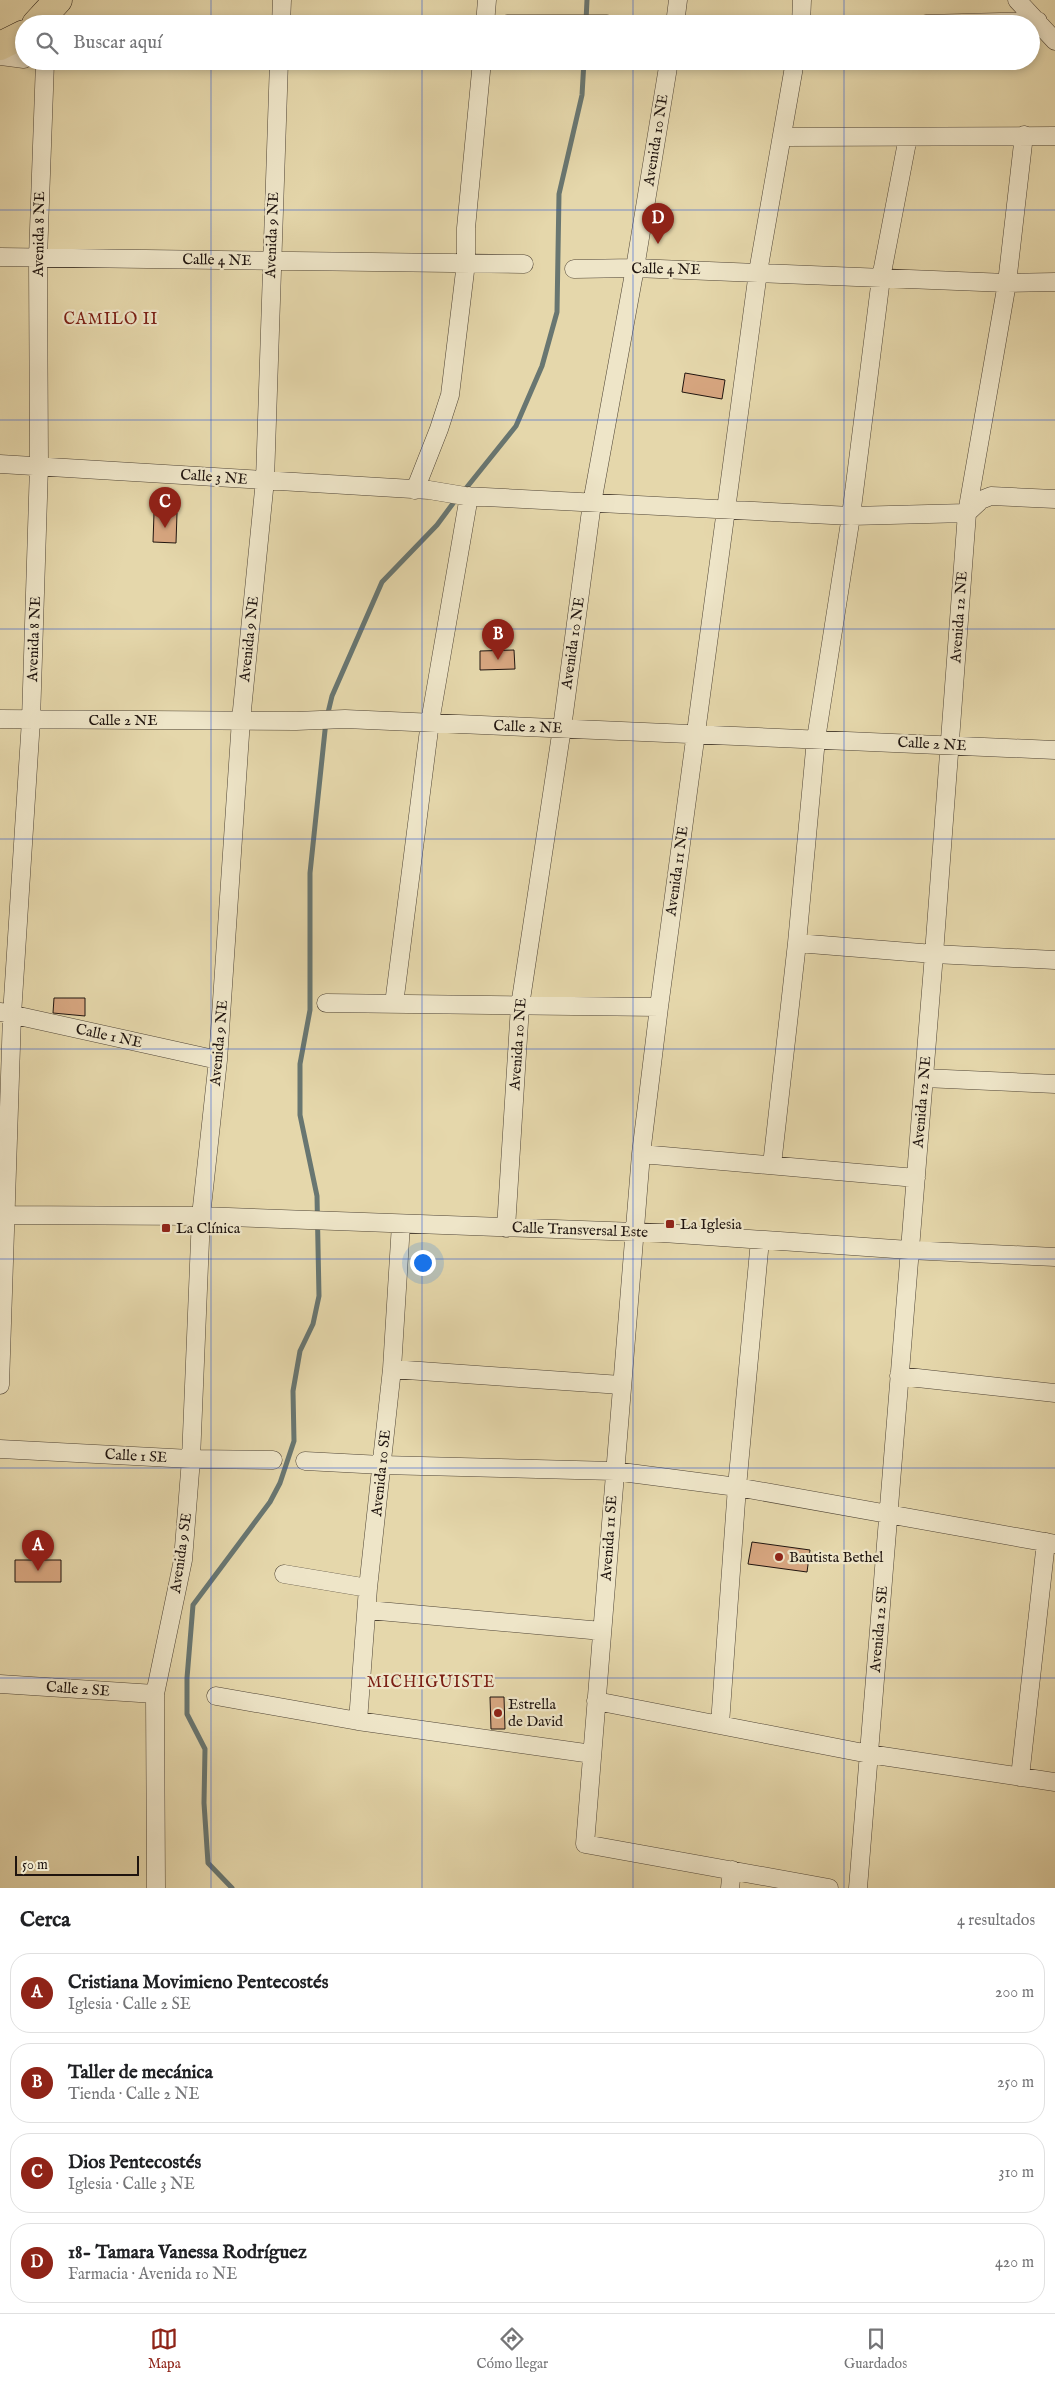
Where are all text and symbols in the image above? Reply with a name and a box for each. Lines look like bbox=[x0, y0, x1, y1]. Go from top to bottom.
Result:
search box bbox=[15, 15, 1040, 70]
icon: search bbox=[33, 29, 61, 57]
text: Buscar aquí bbox=[73, 31, 162, 55]
street label: Avenida 10 NE bbox=[639, 93, 673, 188]
street label: Avenida 8 NE bbox=[29, 191, 49, 278]
street label: Avenida 9 NE bbox=[261, 192, 283, 279]
pin: D bbox=[642, 203, 674, 244]
street label: Calle 4 NE bbox=[182, 250, 252, 270]
street label: Calle 4 NE bbox=[631, 259, 701, 279]
district label: CAMILO II bbox=[64, 310, 159, 330]
street label: Calle 3 NE bbox=[180, 465, 248, 489]
pin: C bbox=[149, 487, 181, 528]
street label: Avenida 12 NE bbox=[946, 570, 972, 665]
street label: Avenida 9 NE bbox=[235, 595, 263, 684]
street label: Avenida 8 NE bbox=[23, 596, 45, 683]
street label: Avenida 10 NE bbox=[557, 596, 589, 691]
pin: B bbox=[482, 619, 514, 660]
street label: Calle 2 NE bbox=[88, 711, 158, 730]
street label: Calle 2 NE bbox=[493, 716, 563, 738]
street label: Calle 2 NE bbox=[897, 733, 967, 755]
street label: Avenida 11 NE bbox=[661, 825, 693, 918]
street label: Avenida 10 NE bbox=[505, 997, 531, 1092]
street label: Avenida 9 NE bbox=[206, 999, 232, 1088]
street label: Calle 1 NE bbox=[74, 1020, 144, 1052]
street label: Avenida 12 NE bbox=[908, 1055, 935, 1150]
place label: La Iglesia bbox=[680, 1215, 742, 1234]
street label: Calle Transversal Este bbox=[512, 1218, 649, 1242]
marker: La Iglesia bbox=[664, 1218, 676, 1230]
place label: La Clínica bbox=[176, 1219, 241, 1238]
marker: La Clínica bbox=[160, 1222, 172, 1234]
your location bbox=[410, 1250, 436, 1276]
street label: Avenida 10 SE bbox=[367, 1429, 395, 1518]
street label: Calle 1 SE bbox=[104, 1445, 168, 1467]
street label: Avenida 11 SE bbox=[596, 1495, 621, 1582]
street label: Avenida 9 SE bbox=[166, 1512, 196, 1595]
pin: A bbox=[22, 1530, 54, 1571]
place label: Bautista Bethel bbox=[789, 1548, 884, 1567]
marker: Bautista Bethel bbox=[773, 1551, 785, 1563]
street label: Avenida 12 SE bbox=[866, 1585, 892, 1674]
district label: MICHIGUISTE bbox=[367, 1673, 495, 1693]
street label: Calle 2 SE bbox=[45, 1677, 111, 1701]
place label: Estrella de David bbox=[508, 1695, 564, 1731]
marker: Estrella de David bbox=[492, 1707, 504, 1719]
scale bar bbox=[15, 1853, 139, 1876]
text: 50 m bbox=[22, 1856, 48, 1874]
text: Cerca bbox=[20, 1907, 70, 1934]
text: 4 resultados bbox=[957, 1911, 1035, 1931]
text: Cristiana Movimieno Pentecostés bbox=[68, 1971, 328, 1995]
text: A bbox=[32, 1983, 42, 2003]
text: 200 m bbox=[995, 1983, 1034, 2003]
text: Iglesia · Calle 2 SE bbox=[68, 1995, 191, 2015]
text: Taller de mecánica bbox=[68, 2061, 213, 2085]
text: B bbox=[32, 2073, 42, 2093]
text: 250 m bbox=[997, 2073, 1034, 2093]
text: Tienda · Calle 2 NE bbox=[68, 2085, 200, 2105]
text: Dios Pentecostés bbox=[68, 2151, 201, 2175]
text: C bbox=[31, 2163, 43, 2183]
text: 310 m bbox=[998, 2163, 1034, 2183]
text: Iglesia · Calle 3 NE bbox=[68, 2175, 195, 2195]
text: 18- Tamara Vanessa Rodríguez bbox=[68, 2241, 307, 2265]
text: D bbox=[31, 2253, 43, 2273]
text: 420 m bbox=[995, 2253, 1034, 2273]
text: Farmacia · Avenida 10 NE bbox=[68, 2265, 237, 2285]
tab: Mapa bbox=[148, 2325, 181, 2373]
tab: Cómo llegar bbox=[477, 2325, 548, 2373]
tab: Guardados bbox=[844, 2325, 907, 2373]

